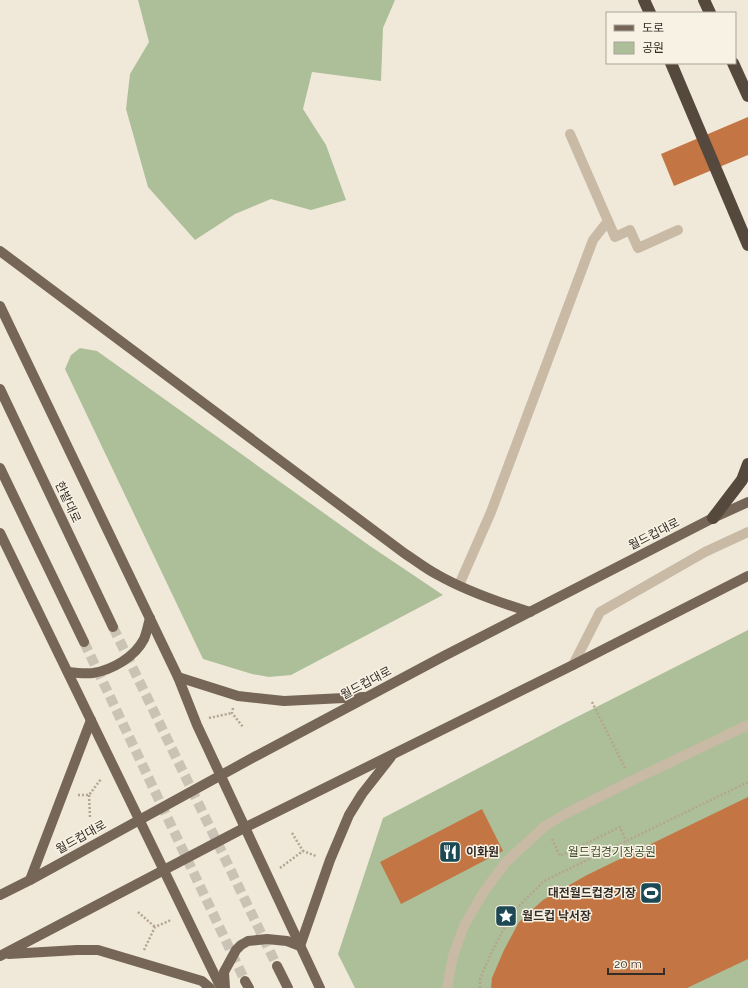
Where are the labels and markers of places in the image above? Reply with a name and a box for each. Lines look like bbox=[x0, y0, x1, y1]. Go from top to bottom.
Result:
restaurant icon: 이화원 bbox=[437, 839, 463, 865]
place label: 이화원 bbox=[466, 845, 499, 859]
sports icon: 대전월드컵경기장 bbox=[638, 880, 664, 906]
place label: 대전월드컵경기장 bbox=[548, 886, 636, 900]
place icon: 월드컵 낙서장 bbox=[493, 903, 519, 929]
place label: 월드컵 낙서장 bbox=[522, 909, 591, 923]

